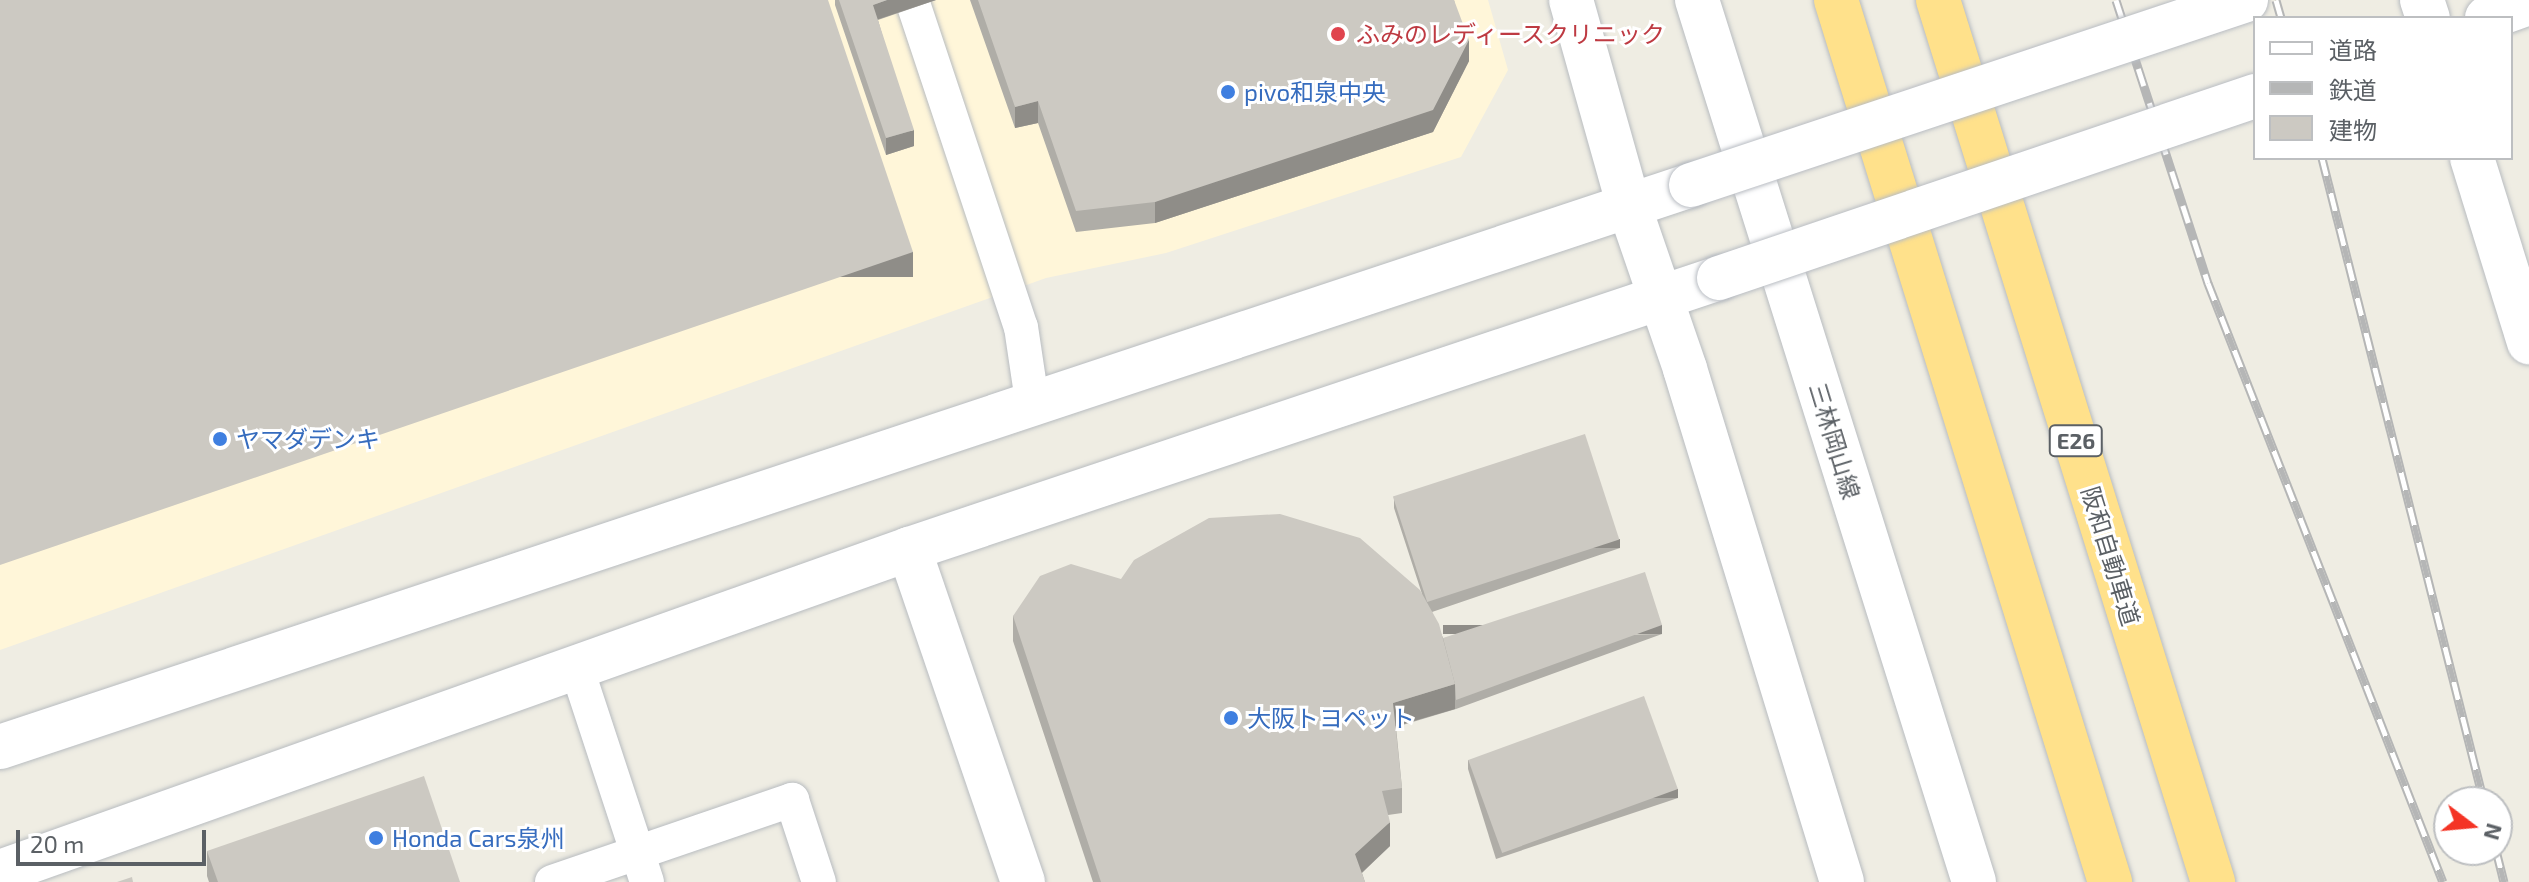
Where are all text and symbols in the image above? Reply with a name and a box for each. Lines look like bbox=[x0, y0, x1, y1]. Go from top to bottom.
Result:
legend bbox=[2253, 16, 2513, 160]
place label: ふみのレディースクリニック bbox=[1356, 20, 1668, 48]
marker: ふみのレディースクリニック bbox=[1327, 23, 1349, 45]
text: 道路 bbox=[2329, 35, 2377, 64]
text: 鉄道 bbox=[2329, 75, 2377, 104]
place label: pivo和泉中央 bbox=[1244, 78, 1386, 106]
marker: pivo和泉中央 bbox=[1219, 83, 1237, 101]
text: 建物 bbox=[2329, 115, 2377, 144]
street label: 三林岡山線 bbox=[1804, 379, 1866, 503]
road number: E26 bbox=[2048, 423, 2104, 459]
place label: ヤマダデンキ bbox=[236, 425, 380, 453]
marker: ヤマダデンキ bbox=[211, 430, 229, 448]
street label: 阪和自動車道 bbox=[2076, 483, 2146, 629]
place label: 大阪トヨペット bbox=[1247, 704, 1415, 732]
marker: 大阪トヨペット bbox=[1222, 709, 1240, 727]
north arrow bbox=[2433, 786, 2513, 866]
scale bar bbox=[20, 814, 210, 864]
text: N bbox=[2479, 821, 2509, 843]
place label: Honda Cars泉州 bbox=[392, 824, 565, 852]
text: 20 m bbox=[30, 829, 84, 858]
marker: Honda Cars泉州 bbox=[367, 829, 385, 847]

